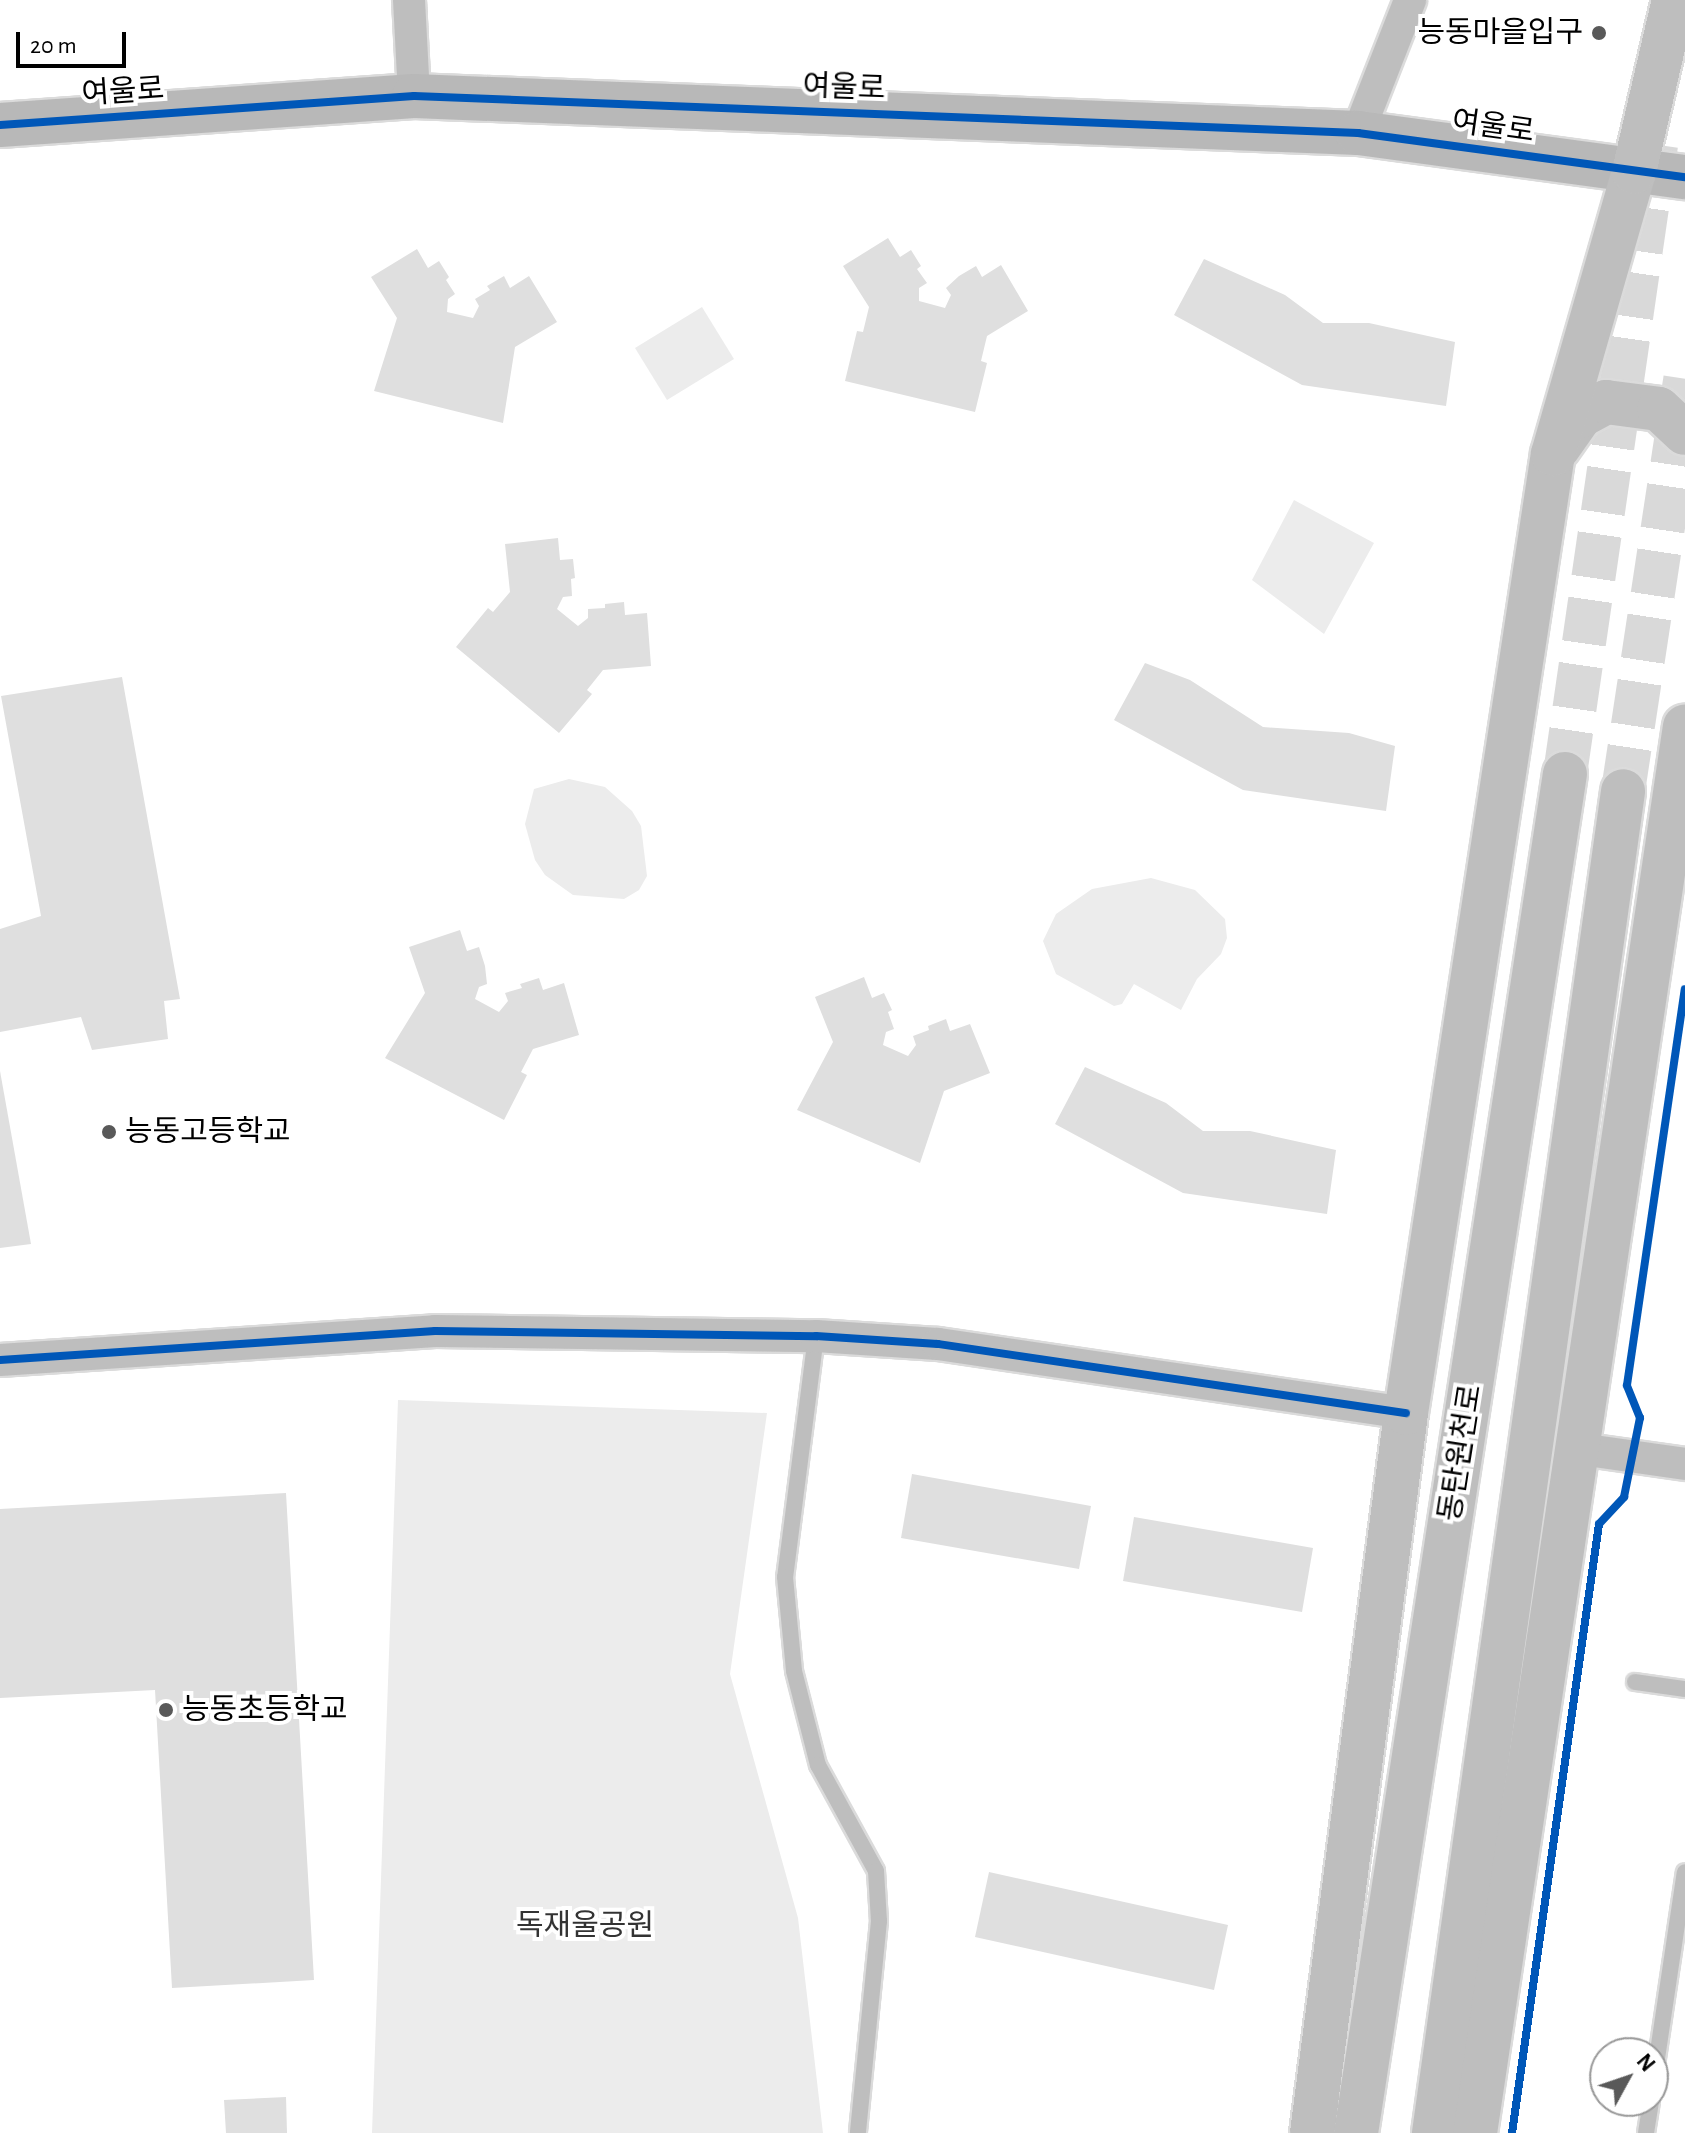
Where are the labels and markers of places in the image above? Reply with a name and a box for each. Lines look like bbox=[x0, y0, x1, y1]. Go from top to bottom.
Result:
place label: 능동마을입구 bbox=[1417, 15, 1583, 51]
marker: 능동마을입구 bbox=[1590, 24, 1608, 42]
place label: 능동고등학교 bbox=[125, 1114, 291, 1150]
marker: 능동고등학교 bbox=[100, 1123, 118, 1141]
place label: 능동초등학교 bbox=[182, 1692, 348, 1728]
marker: 능동초등학교 bbox=[157, 1701, 175, 1719]

